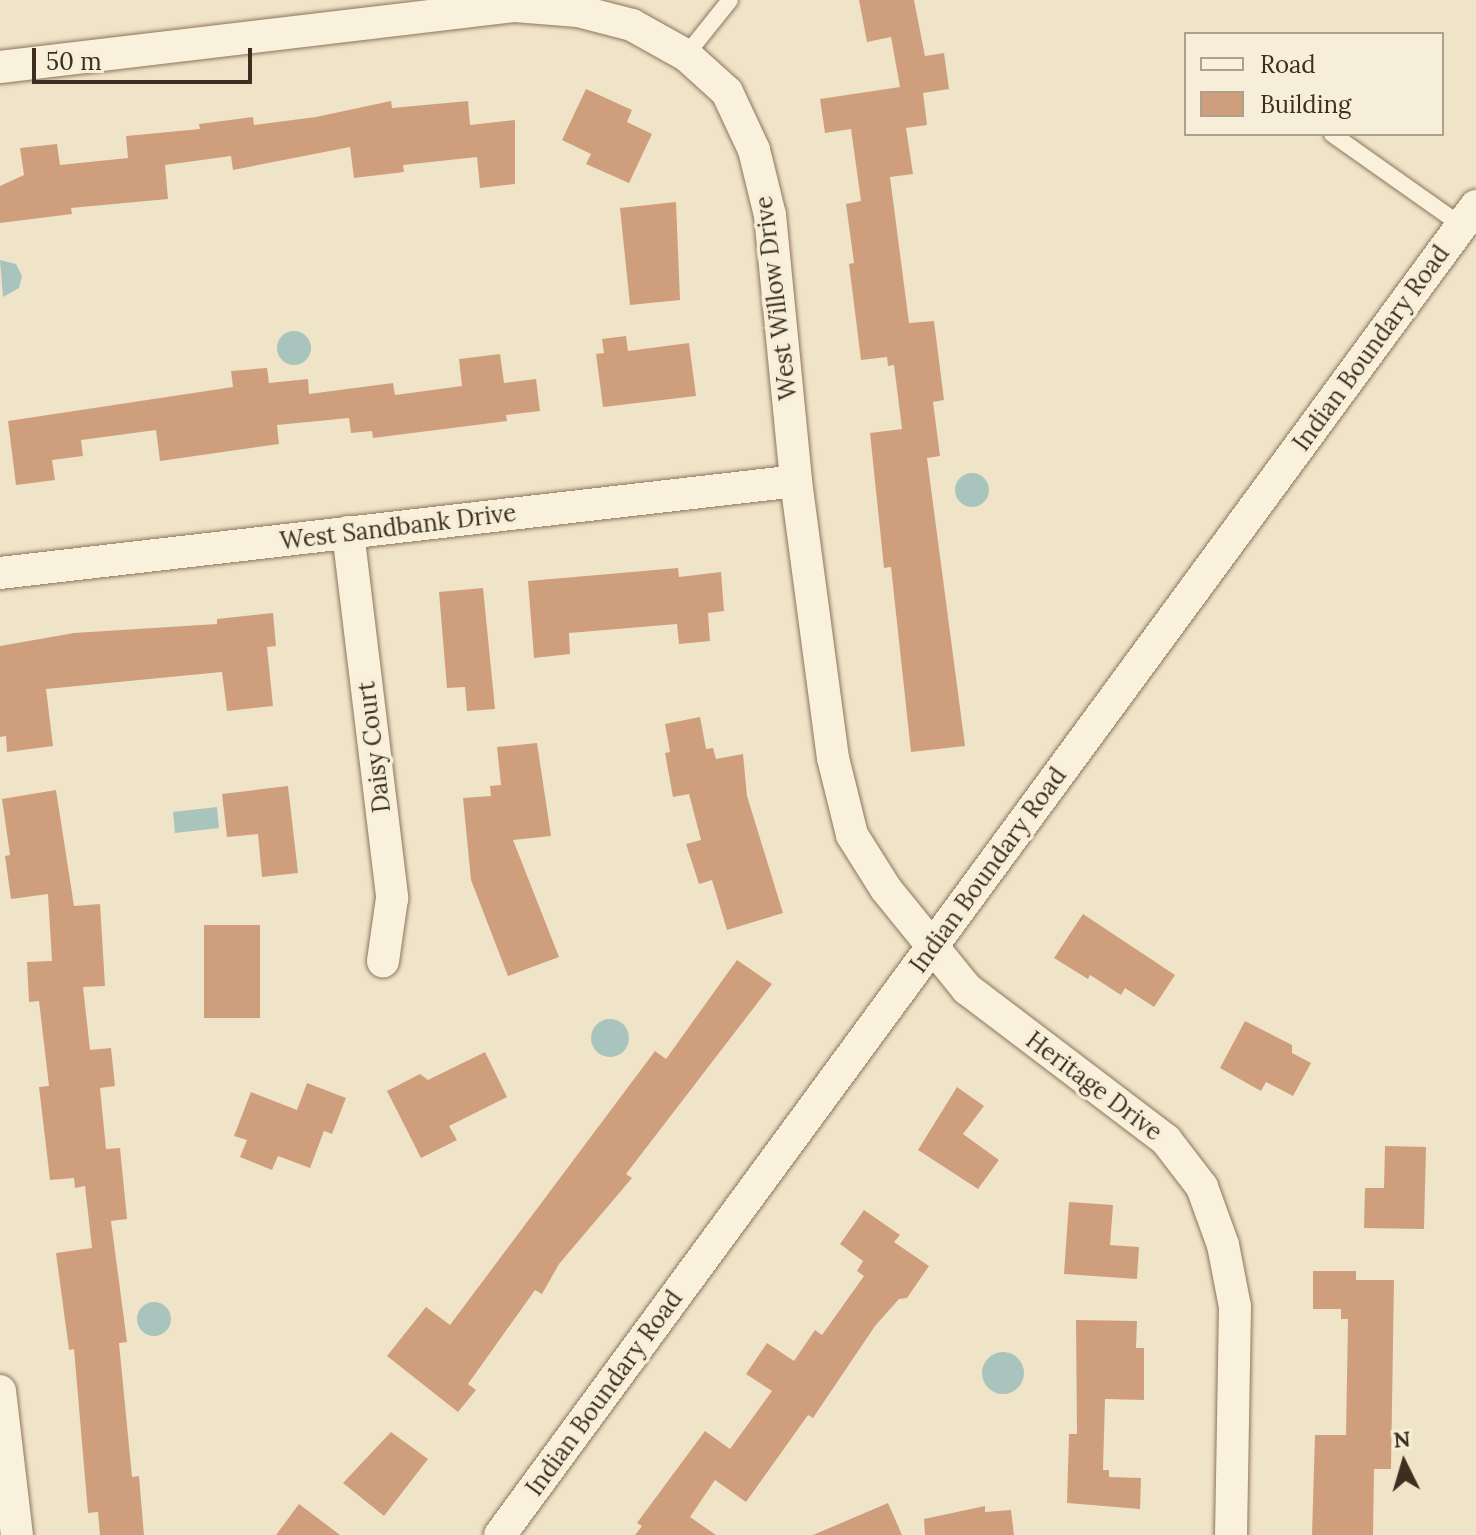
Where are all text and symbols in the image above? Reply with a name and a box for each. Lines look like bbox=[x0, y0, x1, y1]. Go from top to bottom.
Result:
scale bar bbox=[36, 32, 256, 82]
legend bbox=[1184, 32, 1444, 136]
text: 50 m bbox=[46, 46, 102, 77]
text: Road bbox=[1260, 49, 1316, 80]
text: Building bbox=[1260, 89, 1351, 120]
street label: West Willow Drive bbox=[749, 194, 803, 402]
street label: Indian Boundary Road bbox=[1287, 240, 1455, 456]
street label: West Sandbank Drive bbox=[278, 498, 518, 556]
street label: Daisy Court bbox=[352, 680, 396, 814]
street label: Indian Boundary Road bbox=[904, 762, 1072, 978]
street label: Heritage Drive bbox=[1020, 1025, 1168, 1147]
street label: Indian Boundary Road bbox=[520, 1285, 688, 1501]
north arrow bbox=[1364, 1423, 1444, 1503]
text: N bbox=[1392, 1424, 1412, 1454]

